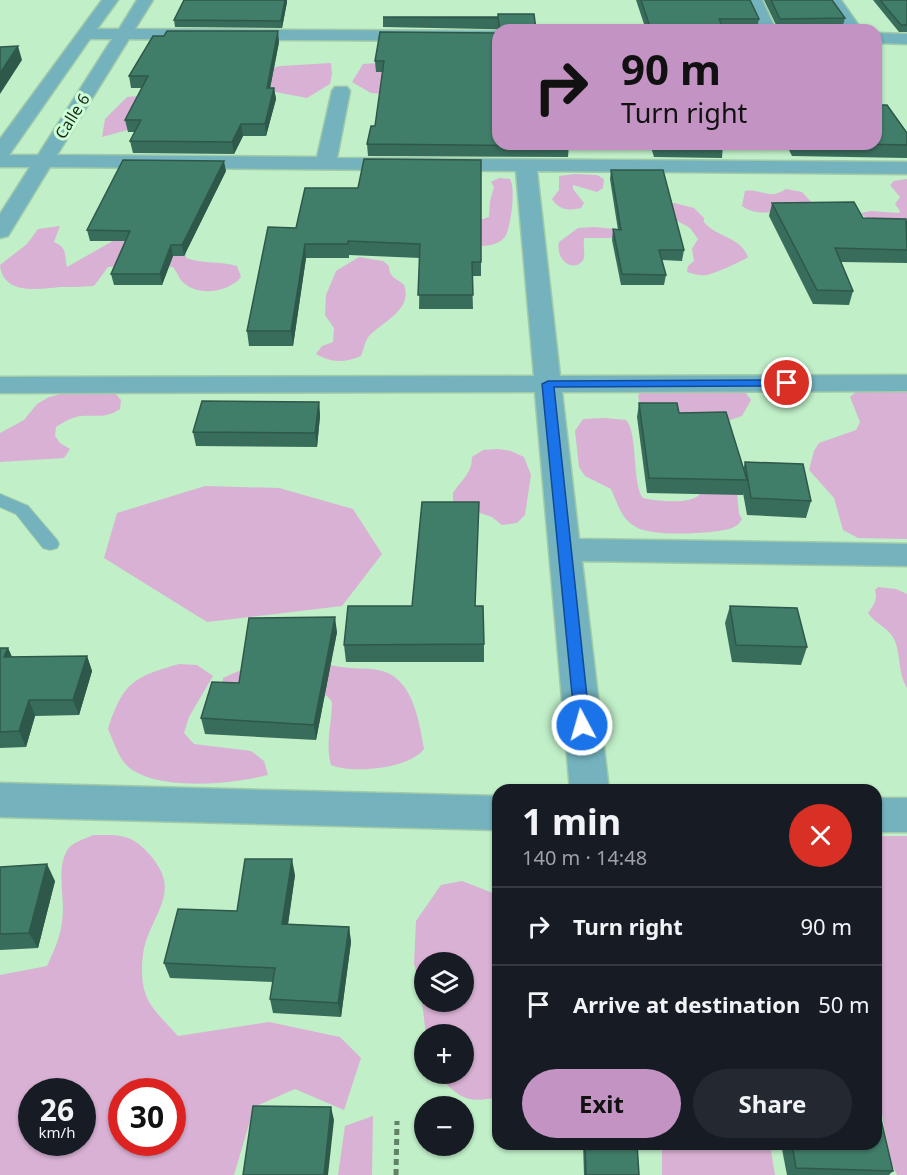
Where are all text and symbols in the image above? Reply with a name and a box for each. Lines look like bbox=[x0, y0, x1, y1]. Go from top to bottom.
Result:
text: 90 m bbox=[621, 40, 721, 97]
icon: right bbox=[522, 48, 600, 126]
street label: Calle 6 bbox=[50, 89, 94, 143]
text: Turn right bbox=[621, 94, 747, 131]
pin bbox=[761, 357, 812, 408]
icon: arrive bbox=[770, 366, 803, 399]
position arrow bbox=[550, 693, 614, 757]
text: 1 min bbox=[522, 797, 621, 846]
button: close bbox=[789, 804, 852, 867]
text: 140 m · 14:48 bbox=[522, 844, 647, 871]
icon: right bbox=[522, 910, 555, 943]
text: Turn right bbox=[573, 911, 683, 941]
text: 90 m bbox=[801, 911, 852, 941]
map controls bbox=[414, 952, 474, 1156]
button: layers bbox=[414, 952, 474, 1012]
icon: arrive bbox=[522, 988, 555, 1021]
text: Arrive at destination bbox=[573, 989, 800, 1019]
text: 50 m bbox=[818, 989, 870, 1019]
button: + bbox=[414, 1024, 474, 1084]
button: Exit bbox=[522, 1069, 681, 1138]
button: Share bbox=[693, 1069, 852, 1138]
speed limit sign: 30 bbox=[108, 1078, 186, 1156]
text: 26 bbox=[40, 1089, 74, 1130]
button: − bbox=[414, 1096, 474, 1156]
text: km/h bbox=[39, 1122, 75, 1142]

